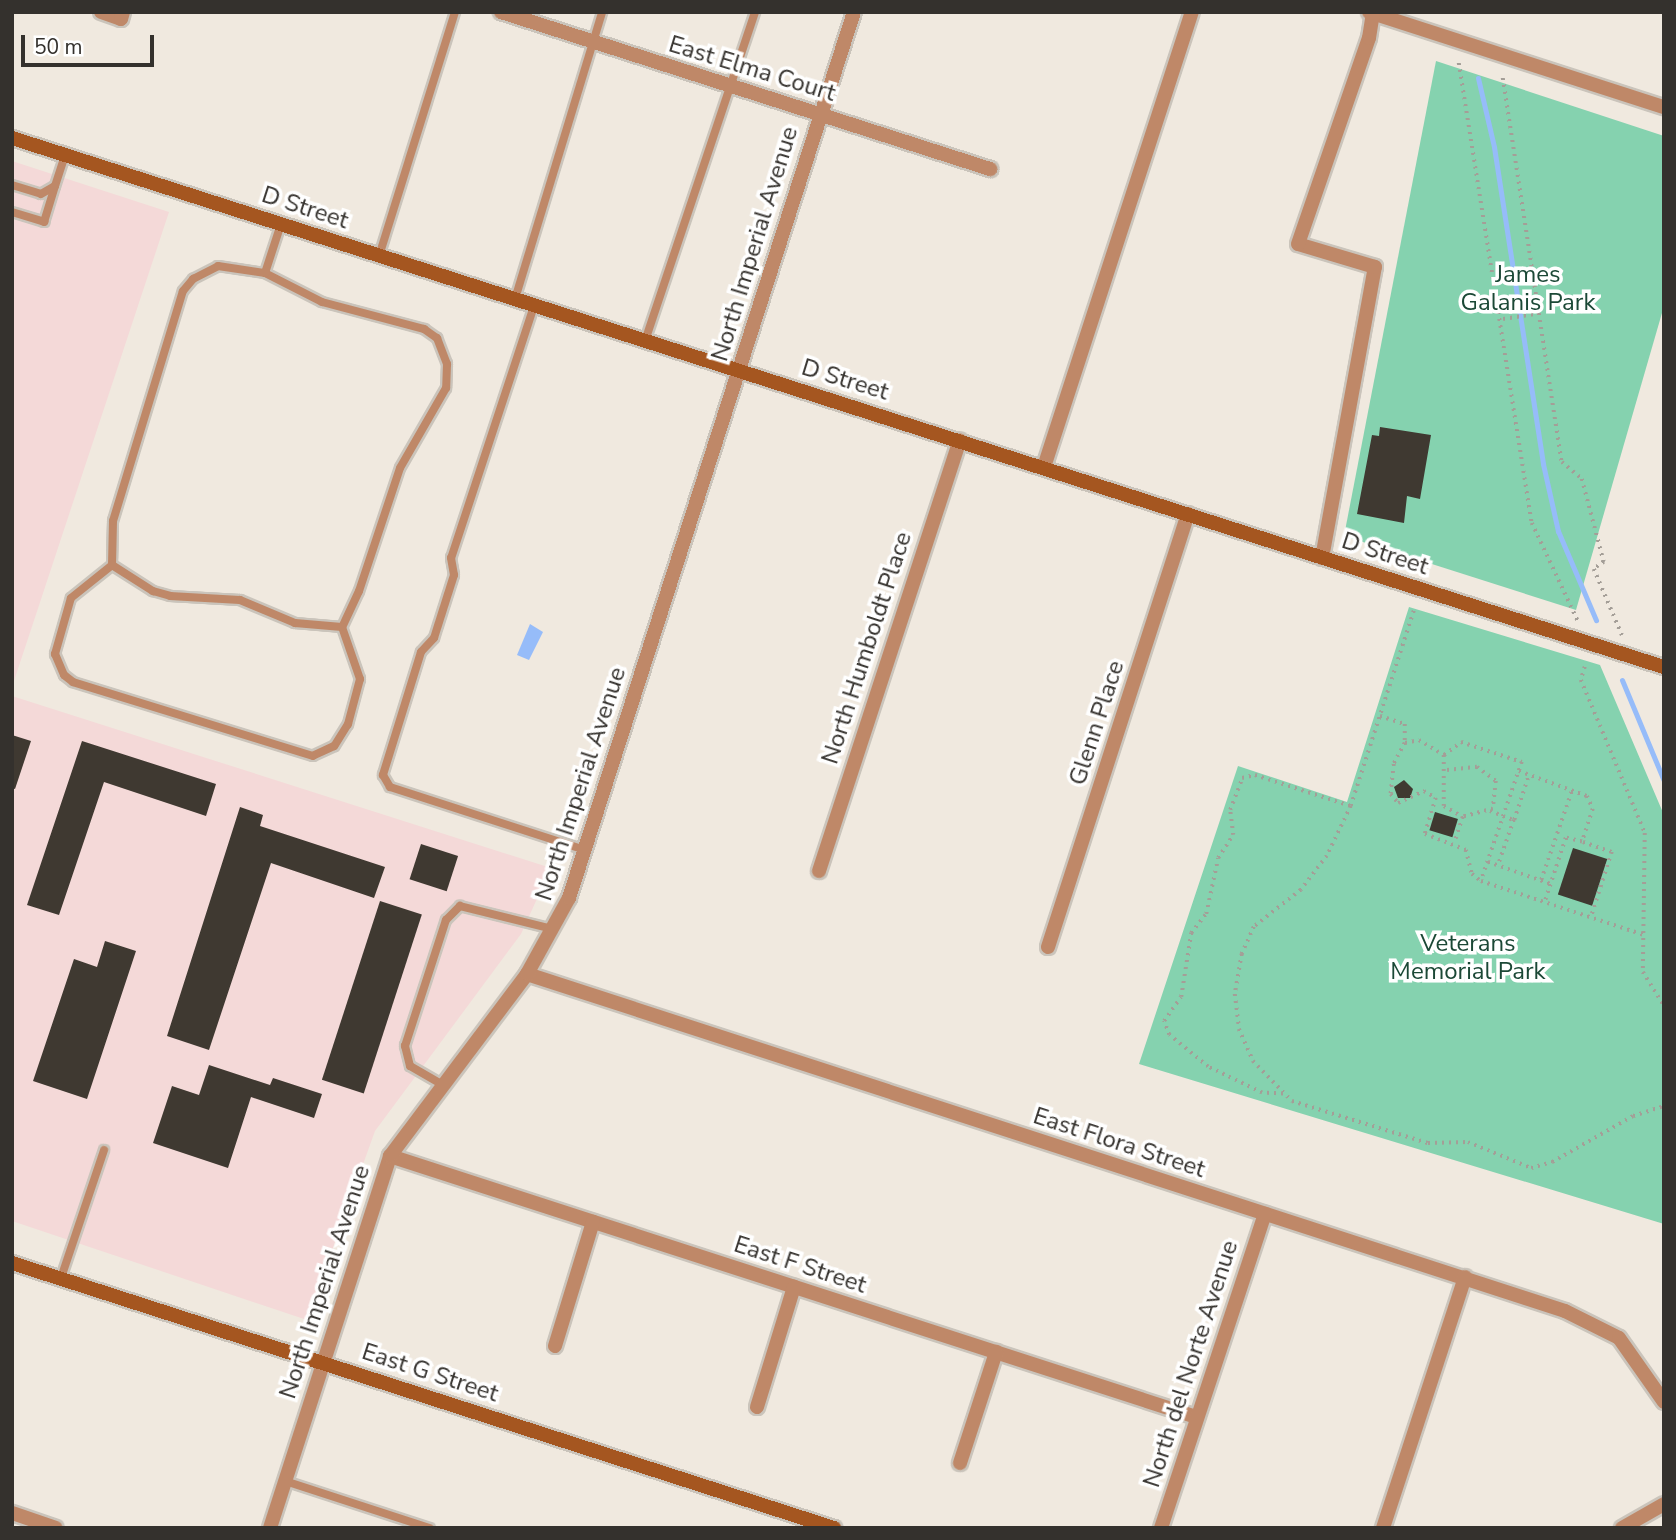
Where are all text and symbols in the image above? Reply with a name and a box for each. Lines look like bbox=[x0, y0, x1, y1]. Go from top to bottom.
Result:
scale bar bbox=[24, 21, 158, 65]
street label: East Elma Court bbox=[665, 30, 839, 108]
text: 50 m bbox=[34, 33, 83, 61]
street label: North Imperial Avenue bbox=[706, 123, 804, 365]
street label: D Street bbox=[258, 180, 352, 236]
park label: James Galanis Park bbox=[1461, 261, 1595, 317]
street label: D Street bbox=[798, 353, 892, 407]
street label: D Street bbox=[1338, 526, 1432, 582]
street label: North Humboldt Place bbox=[816, 528, 918, 768]
street label: Glenn Place bbox=[1063, 657, 1131, 789]
street label: North Imperial Avenue bbox=[530, 664, 632, 904]
park label: Veterans Memorial Park bbox=[1390, 930, 1546, 986]
street label: East Flora Street bbox=[1030, 1102, 1208, 1184]
street label: North Imperial Avenue bbox=[274, 1162, 376, 1402]
street label: East F Street bbox=[730, 1230, 870, 1300]
street label: North del Norte Avenue bbox=[1137, 1237, 1245, 1491]
street label: East G Street bbox=[358, 1337, 502, 1409]

